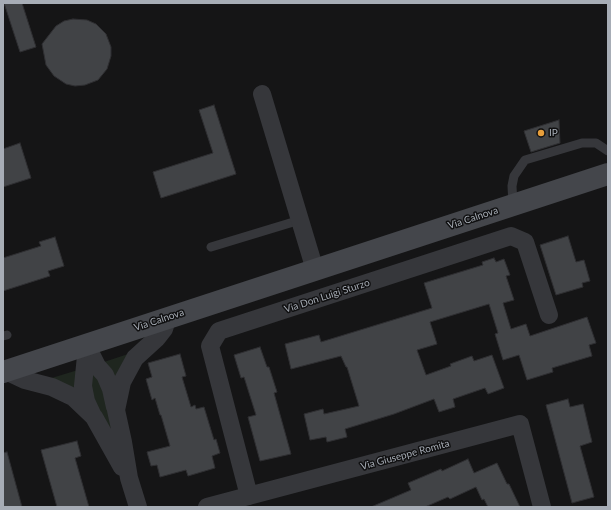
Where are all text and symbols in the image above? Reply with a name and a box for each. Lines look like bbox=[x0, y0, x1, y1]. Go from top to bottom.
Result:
place label: IP bbox=[549, 127, 558, 139]
marker: IP bbox=[536, 128, 546, 138]
street label: Via Calnova bbox=[446, 204, 500, 232]
street label: Via Don Luigi Sturzo bbox=[283, 277, 371, 315]
street label: Via Calnova bbox=[132, 306, 186, 334]
street label: Via Giuseppe Romita bbox=[359, 437, 451, 473]

